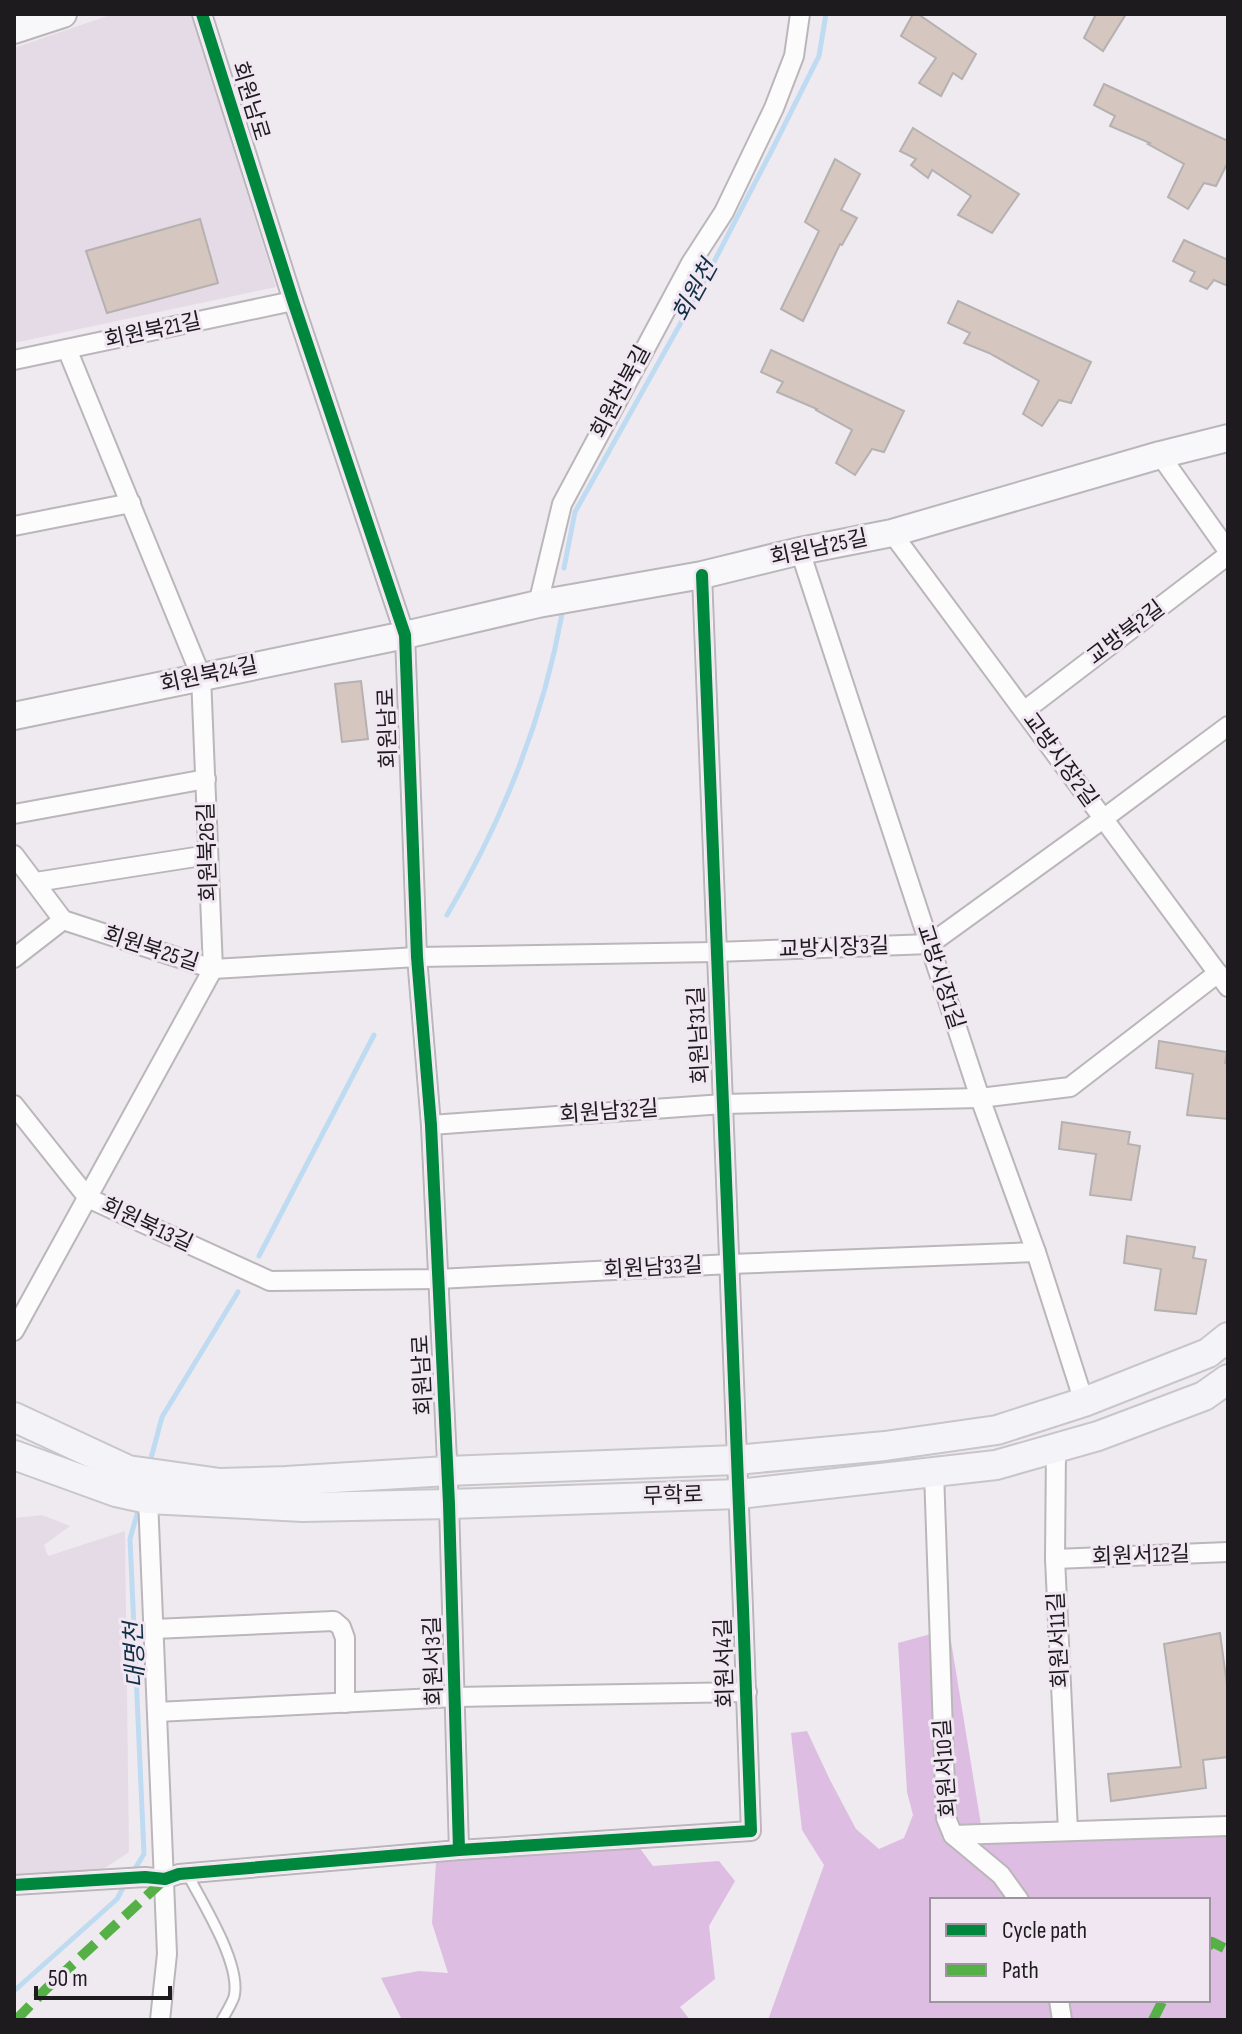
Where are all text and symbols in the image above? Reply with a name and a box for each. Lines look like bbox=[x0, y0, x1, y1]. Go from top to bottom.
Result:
street label: 회원남로 bbox=[225, 58, 275, 144]
water label: 회원천 bbox=[666, 252, 725, 327]
street label: 회원북21길 bbox=[102, 308, 204, 354]
street label: 회원천북길 bbox=[585, 341, 657, 443]
street label: 회원남25길 bbox=[768, 525, 870, 571]
street label: 교방북2길 bbox=[1082, 595, 1170, 671]
street label: 회원북24길 bbox=[158, 651, 260, 699]
street label: 회원남로 bbox=[373, 687, 403, 769]
street label: 교방시장2길 bbox=[1017, 707, 1103, 813]
street label: 회원북26길 bbox=[193, 802, 223, 902]
street label: 회원북25길 bbox=[100, 921, 202, 977]
street label: 교방시장1길 bbox=[910, 921, 970, 1033]
street label: 교방시장3길 bbox=[778, 933, 890, 963]
street label: 회원남31길 bbox=[683, 985, 715, 1085]
street label: 회원남32길 bbox=[559, 1095, 659, 1129]
street label: 회원북13길 bbox=[97, 1192, 197, 1258]
street label: 회원남33길 bbox=[603, 1252, 703, 1284]
street label: 회원남로 bbox=[407, 1334, 439, 1416]
street label: 무학로 bbox=[642, 1481, 704, 1511]
street label: 회원서12길 bbox=[1092, 1541, 1190, 1571]
street label: 회원서11길 bbox=[1043, 1591, 1075, 1689]
street label: 회원서3길 bbox=[419, 1615, 449, 1707]
street label: 회원서4길 bbox=[710, 1617, 740, 1709]
water label: 대명천 bbox=[119, 1618, 151, 1689]
street label: 회원서10길 bbox=[929, 1718, 963, 1818]
legend bbox=[930, 1898, 1210, 2002]
text: Cycle path bbox=[1002, 1916, 1087, 1945]
scale bar bbox=[36, 1950, 170, 2000]
text: Path bbox=[1002, 1956, 1039, 1985]
text: 50 m bbox=[48, 1964, 88, 1993]

